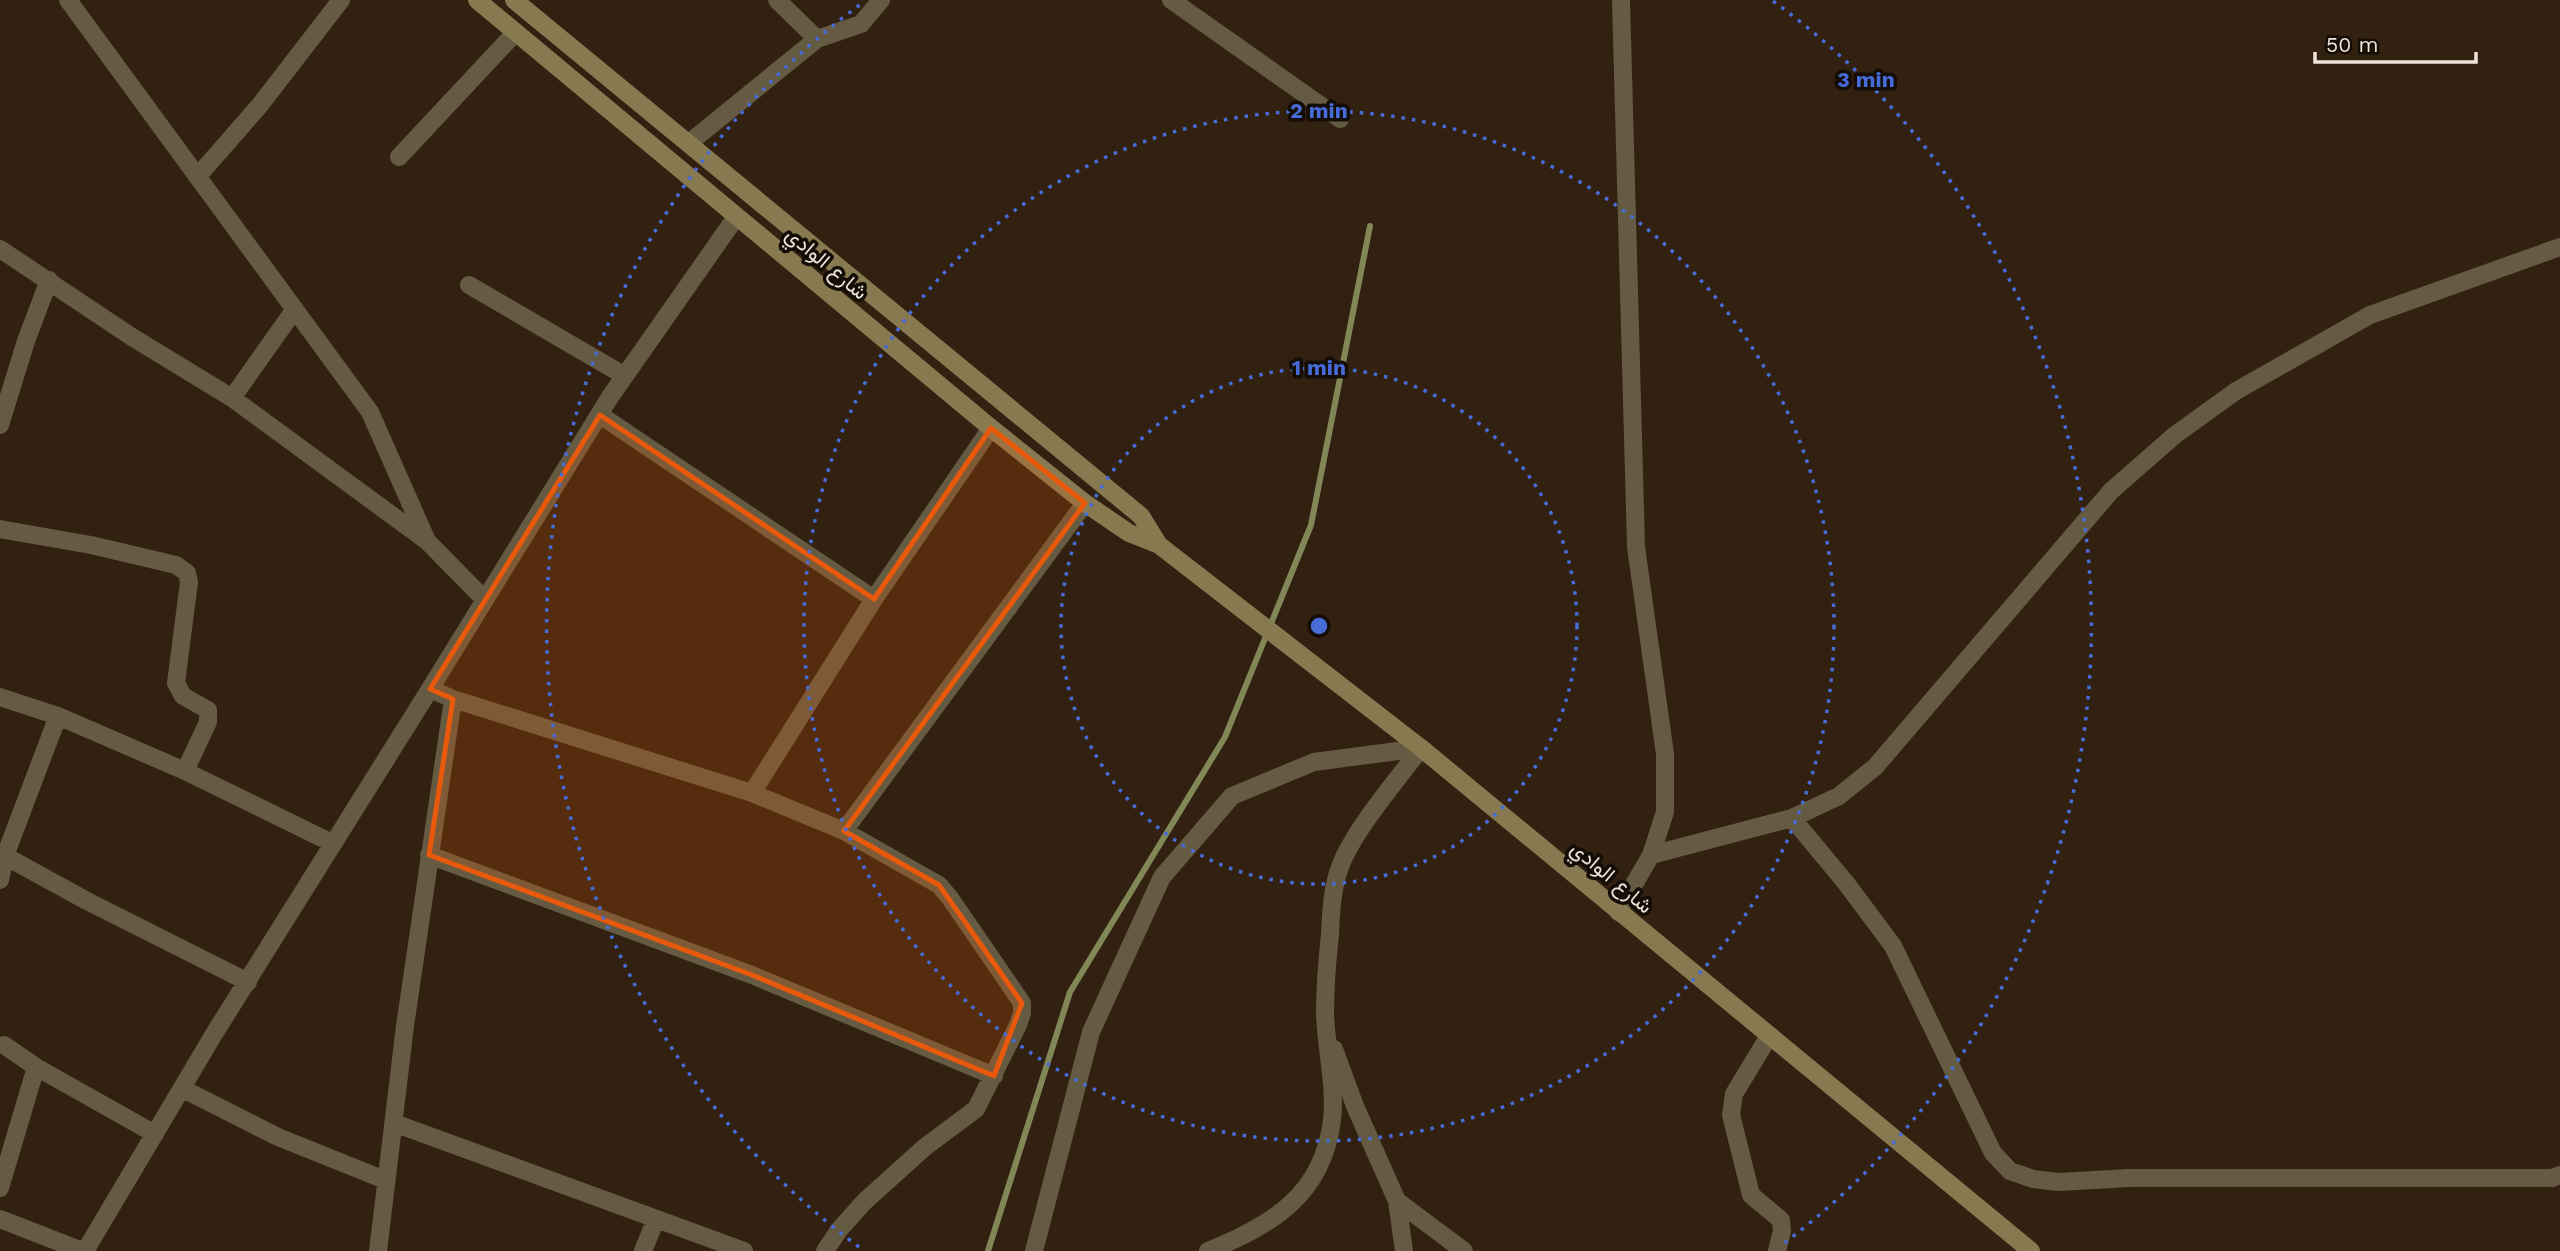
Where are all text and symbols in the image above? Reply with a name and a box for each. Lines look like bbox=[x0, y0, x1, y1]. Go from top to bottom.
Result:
scale bar bbox=[2315, 21, 2476, 65]
text: 50 m bbox=[2326, 32, 2378, 57]
text: 3 min bbox=[1837, 67, 1895, 92]
text: 2 min bbox=[1290, 98, 1348, 123]
street label: شارع الوادي bbox=[778, 221, 873, 308]
text: 1 min bbox=[1292, 355, 1346, 380]
centre of rings bbox=[1307, 614, 1331, 638]
street label: شارع الوادي bbox=[1563, 835, 1658, 922]

